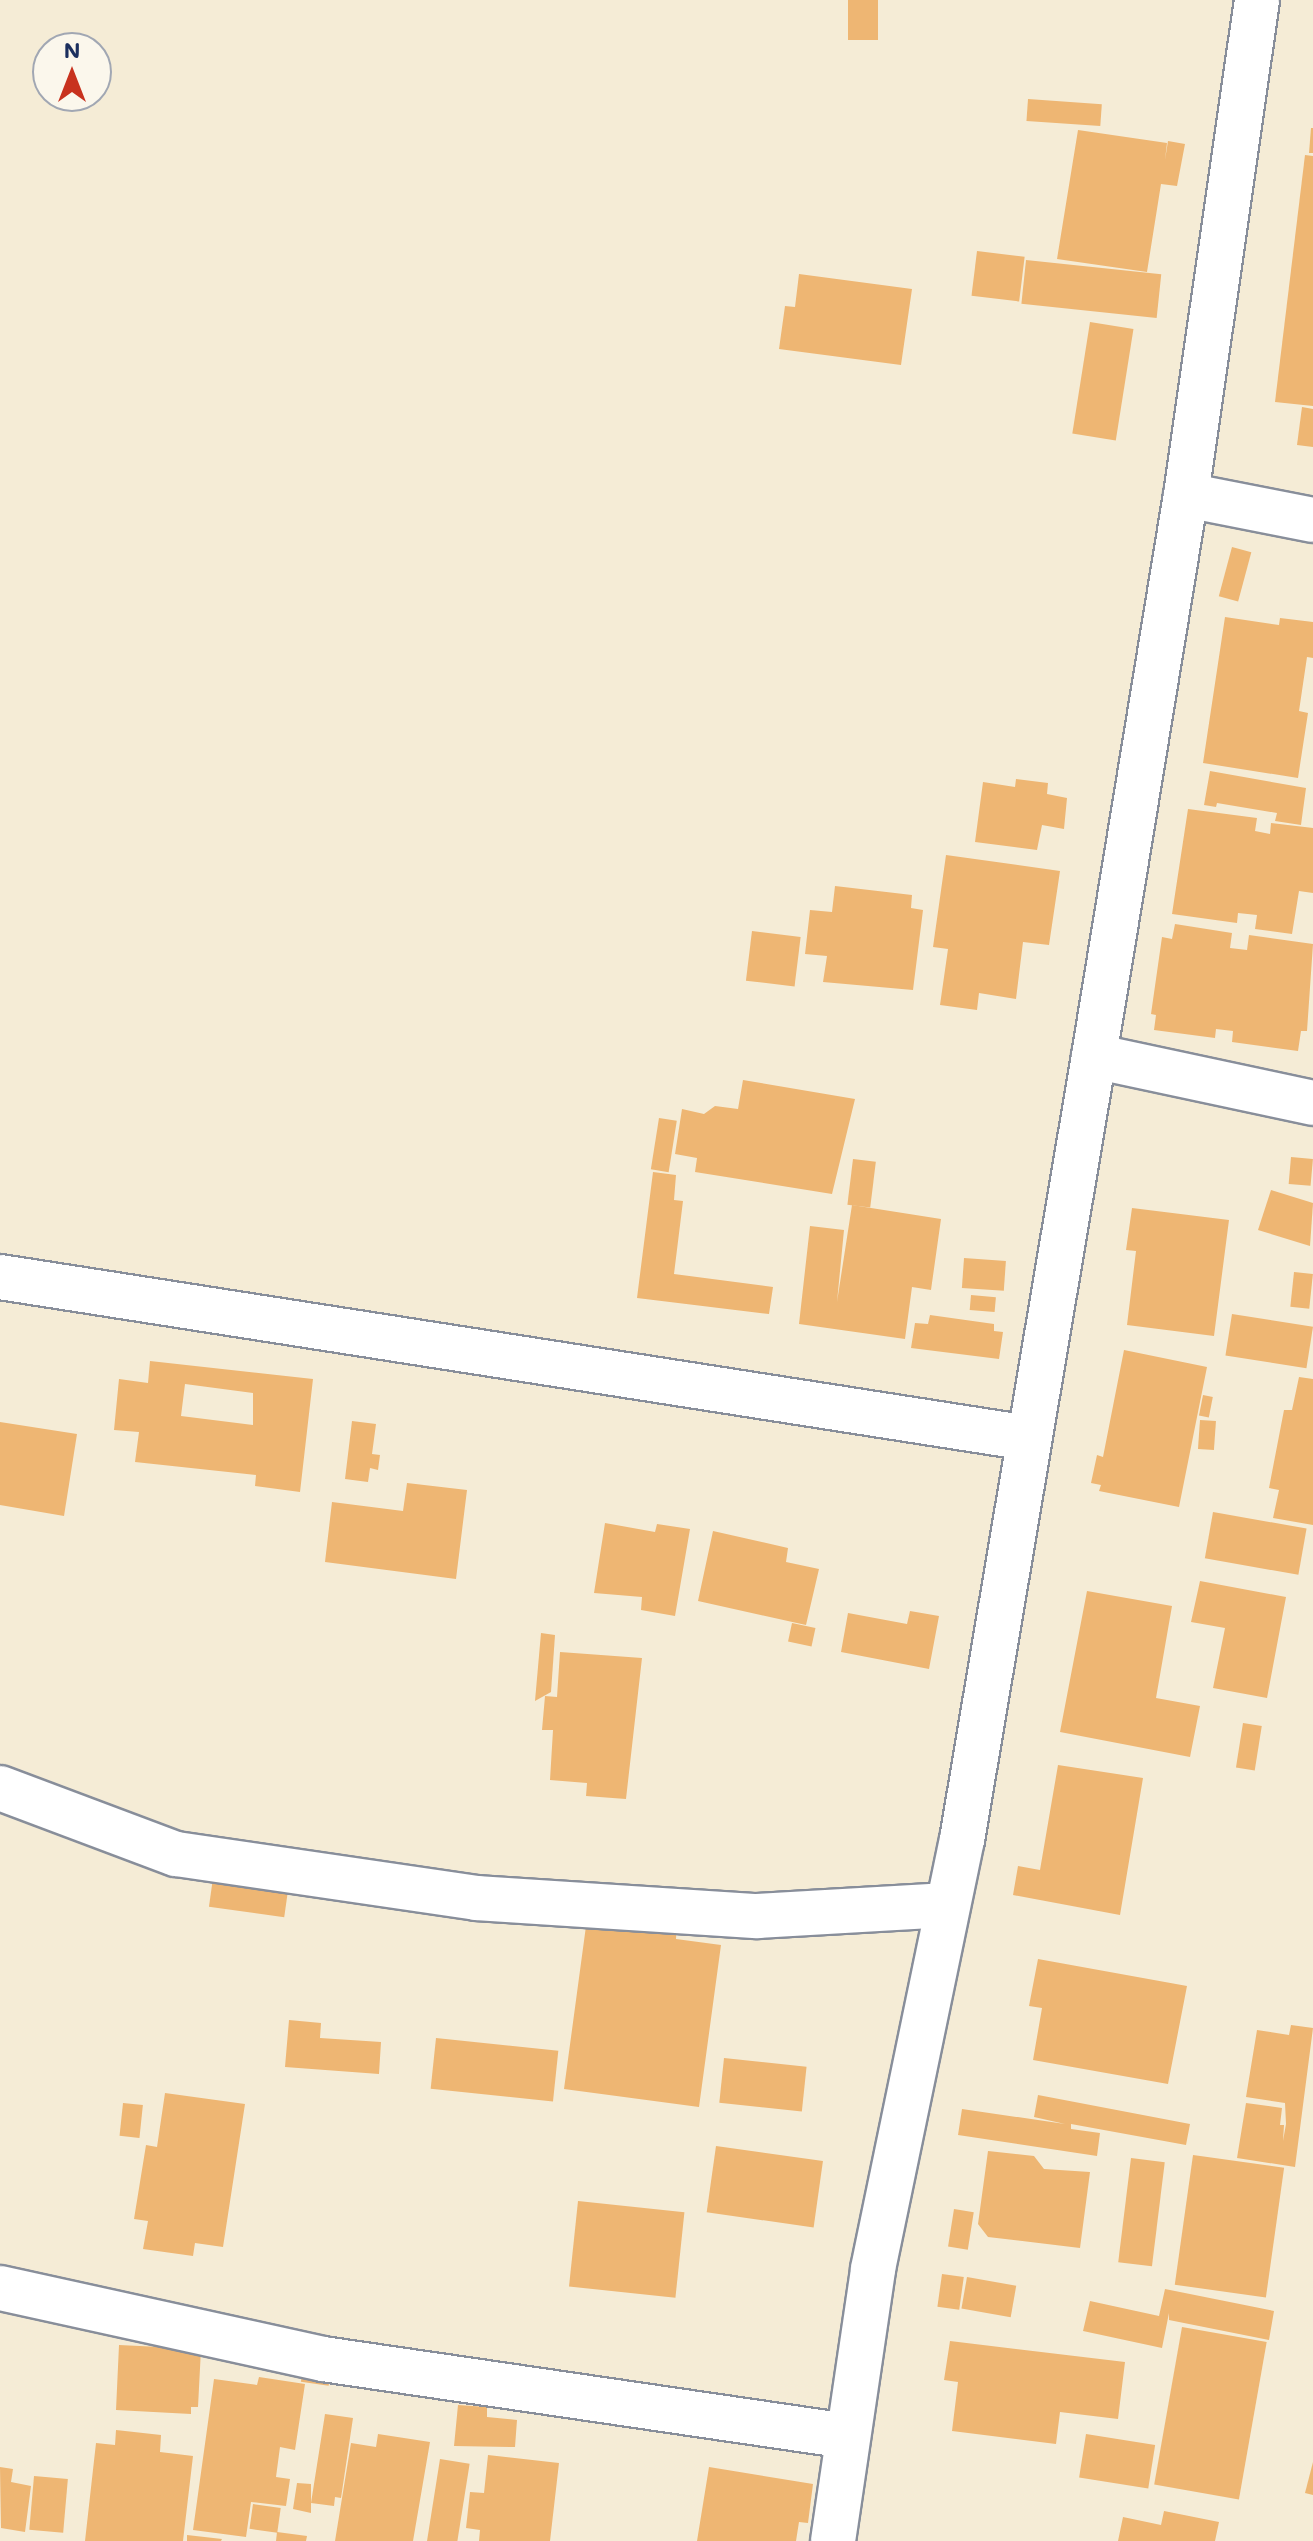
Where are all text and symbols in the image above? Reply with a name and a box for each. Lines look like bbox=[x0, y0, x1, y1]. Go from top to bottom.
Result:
north arrow bbox=[32, 32, 112, 112]
text: N bbox=[64, 35, 80, 64]

